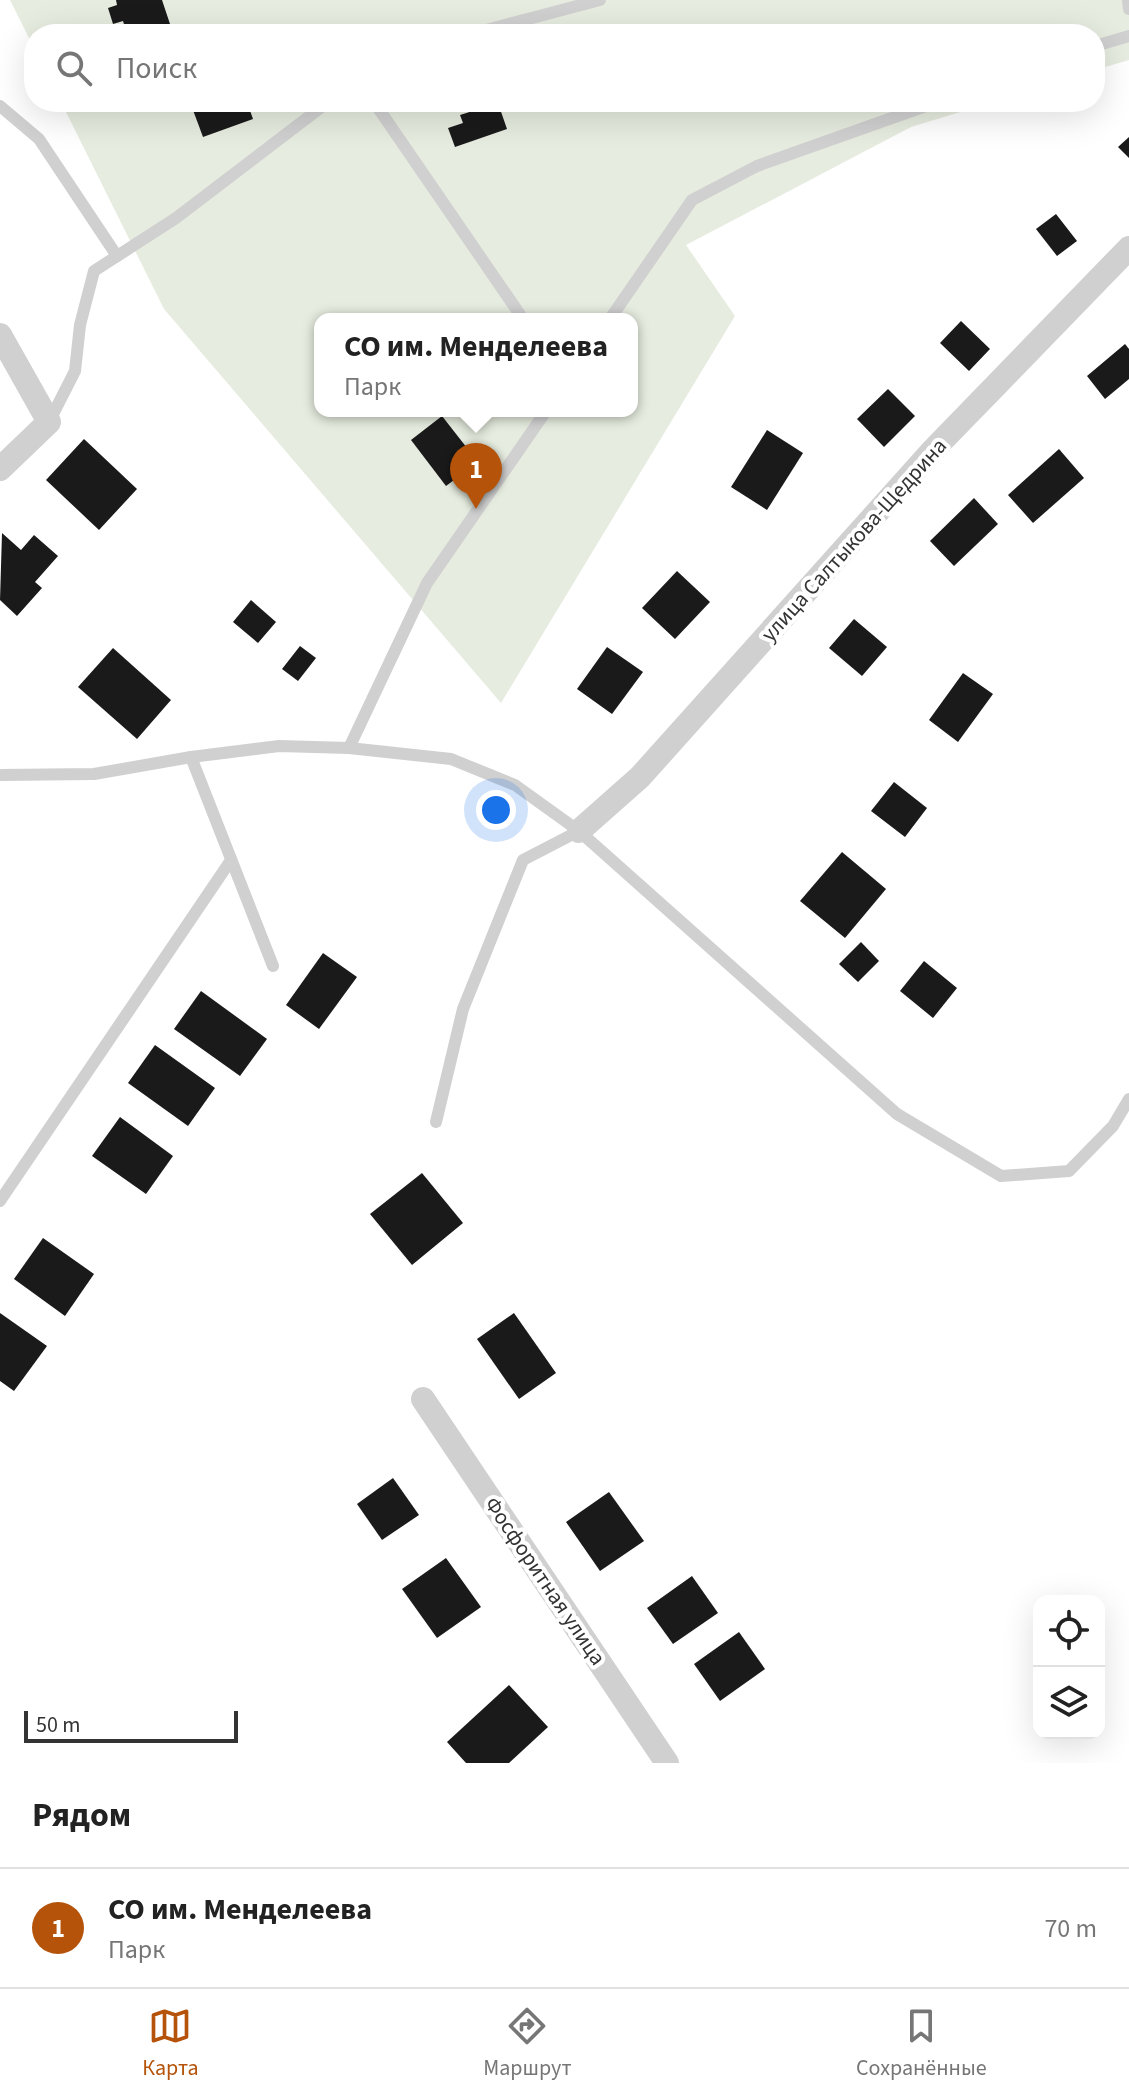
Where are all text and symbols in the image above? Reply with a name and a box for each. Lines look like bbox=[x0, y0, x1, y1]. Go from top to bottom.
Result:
search box bbox=[24, 24, 1105, 112]
icon: search bbox=[52, 46, 96, 90]
text: Поиск bbox=[116, 47, 197, 90]
popup bbox=[314, 313, 638, 417]
text: СО им. Менделеева bbox=[344, 325, 608, 368]
text: Парк bbox=[344, 368, 401, 405]
street label: улица Салтыкова-Щедрина bbox=[754, 431, 954, 649]
pin: 1 bbox=[450, 443, 502, 509]
your location bbox=[476, 790, 516, 830]
street label: Фосфоритная улица bbox=[477, 1490, 613, 1672]
map controls bbox=[1033, 1595, 1105, 1739]
button: locate bbox=[1033, 1595, 1105, 1667]
button: layers bbox=[1033, 1667, 1105, 1739]
scale bar bbox=[24, 1707, 238, 1743]
text: 50 m bbox=[36, 1709, 81, 1741]
text: Рядом bbox=[32, 1791, 131, 1840]
text: СО им. Менделеева bbox=[108, 1888, 372, 1931]
text: 1 bbox=[51, 1910, 65, 1947]
text: 70 m bbox=[1044, 1910, 1097, 1947]
text: Парк bbox=[108, 1931, 165, 1968]
tab: Карта bbox=[142, 2004, 199, 2084]
tab: Маршрут bbox=[483, 2004, 572, 2084]
tab: Сохранённые bbox=[856, 2004, 987, 2084]

